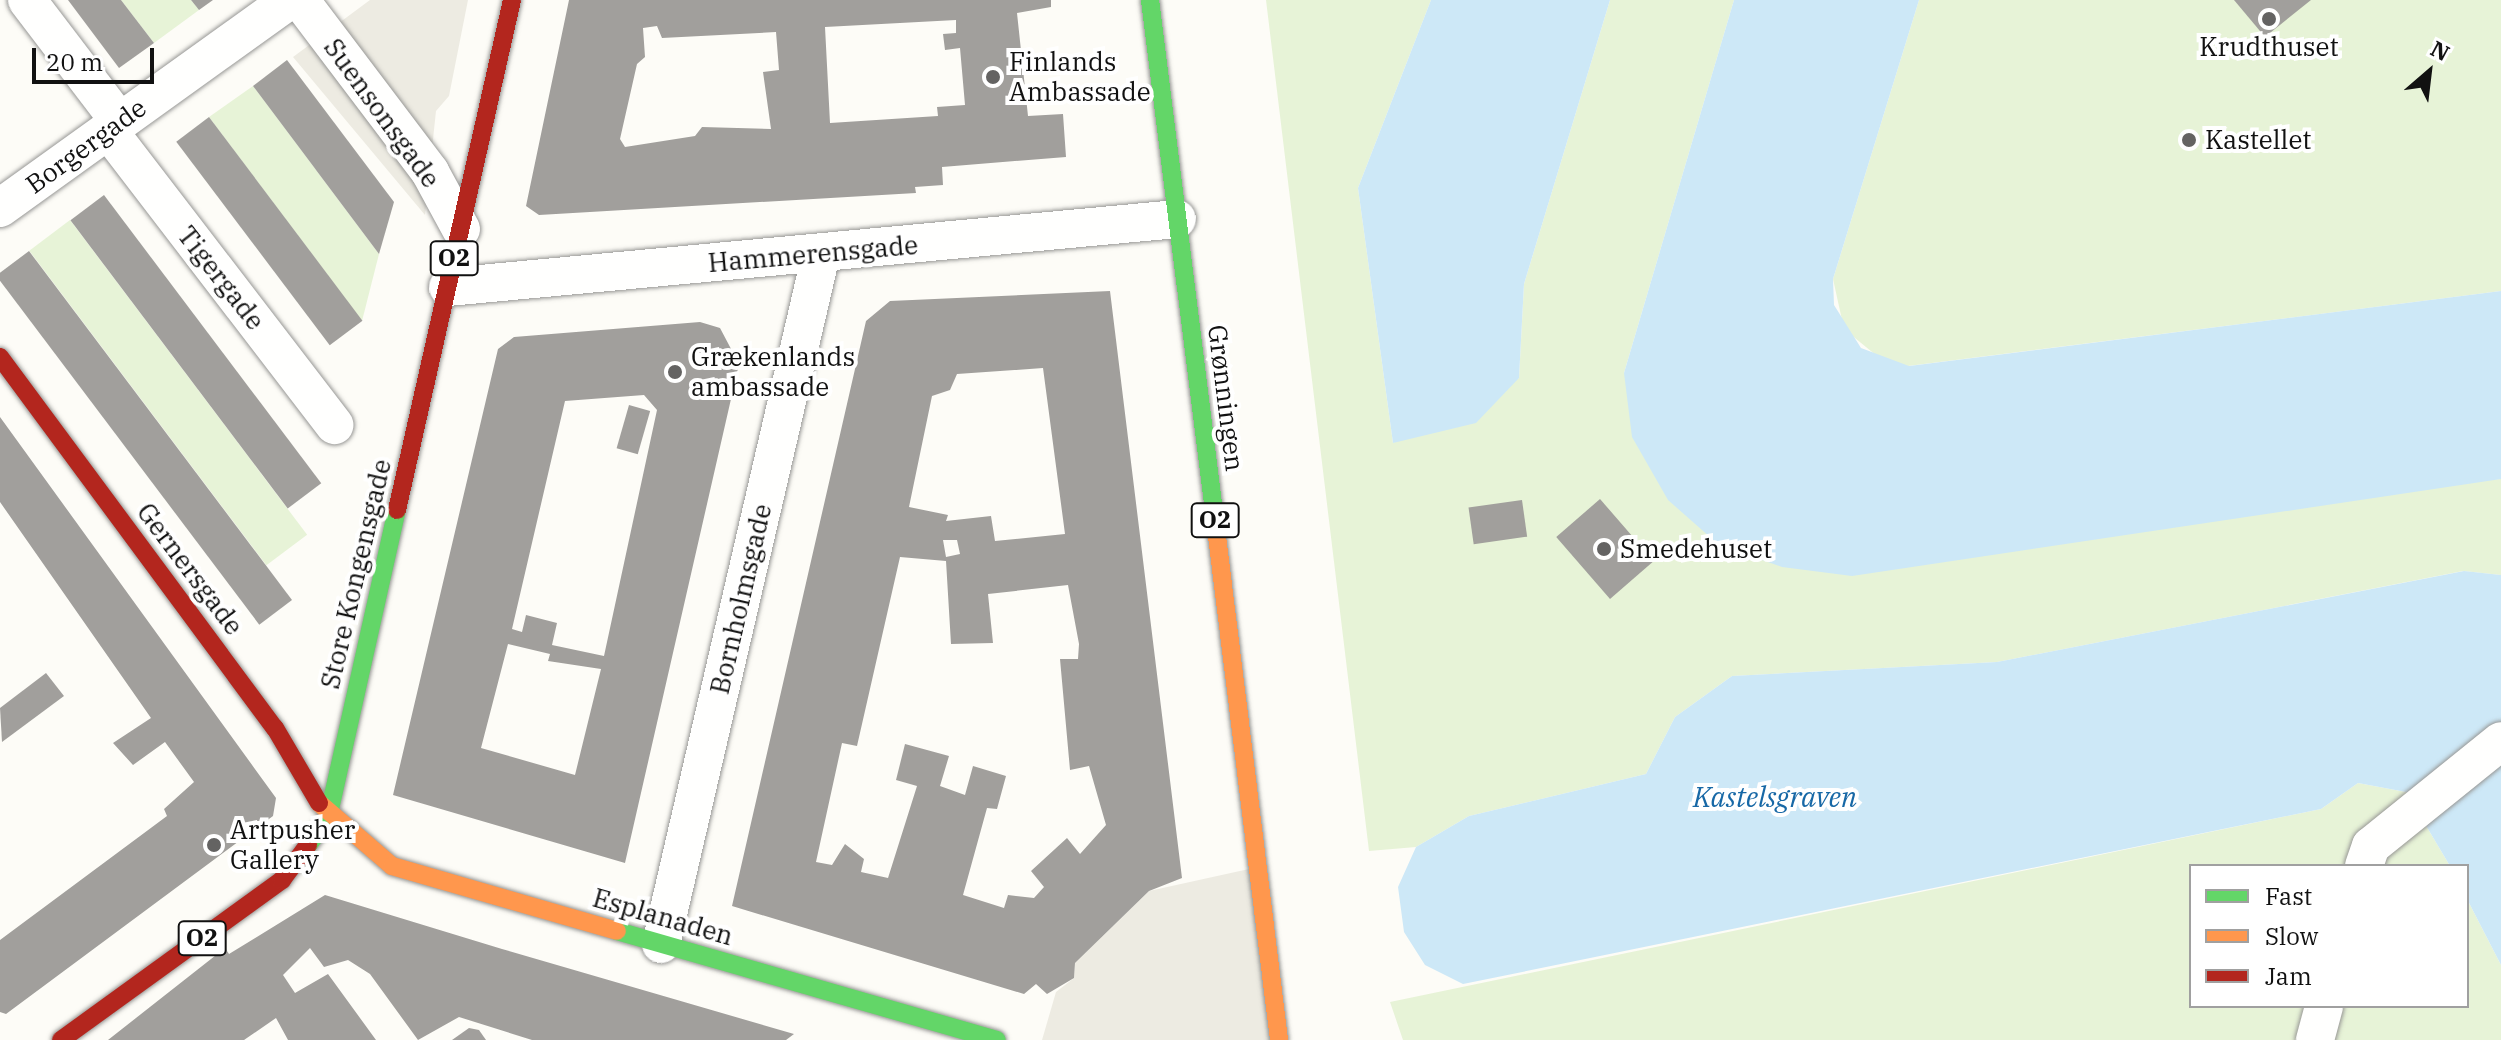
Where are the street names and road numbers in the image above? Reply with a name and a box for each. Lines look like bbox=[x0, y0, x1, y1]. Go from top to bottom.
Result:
street label: Suensonsgade bbox=[318, 33, 446, 193]
street label: Borgergade bbox=[20, 92, 152, 200]
street label: Tigergade bbox=[171, 220, 271, 336]
street label: Hammerensgade bbox=[707, 229, 919, 279]
road number: O2 bbox=[428, 238, 480, 278]
street label: Grønningen bbox=[1202, 323, 1250, 473]
street label: Store Kongensgade bbox=[314, 456, 398, 692]
street label: Gernersgade bbox=[130, 497, 250, 641]
road number: O2 bbox=[1189, 500, 1241, 540]
street label: Bornholmsgade bbox=[704, 501, 778, 697]
street label: Esplanaden bbox=[589, 882, 737, 952]
road number: O2 bbox=[176, 918, 228, 958]

